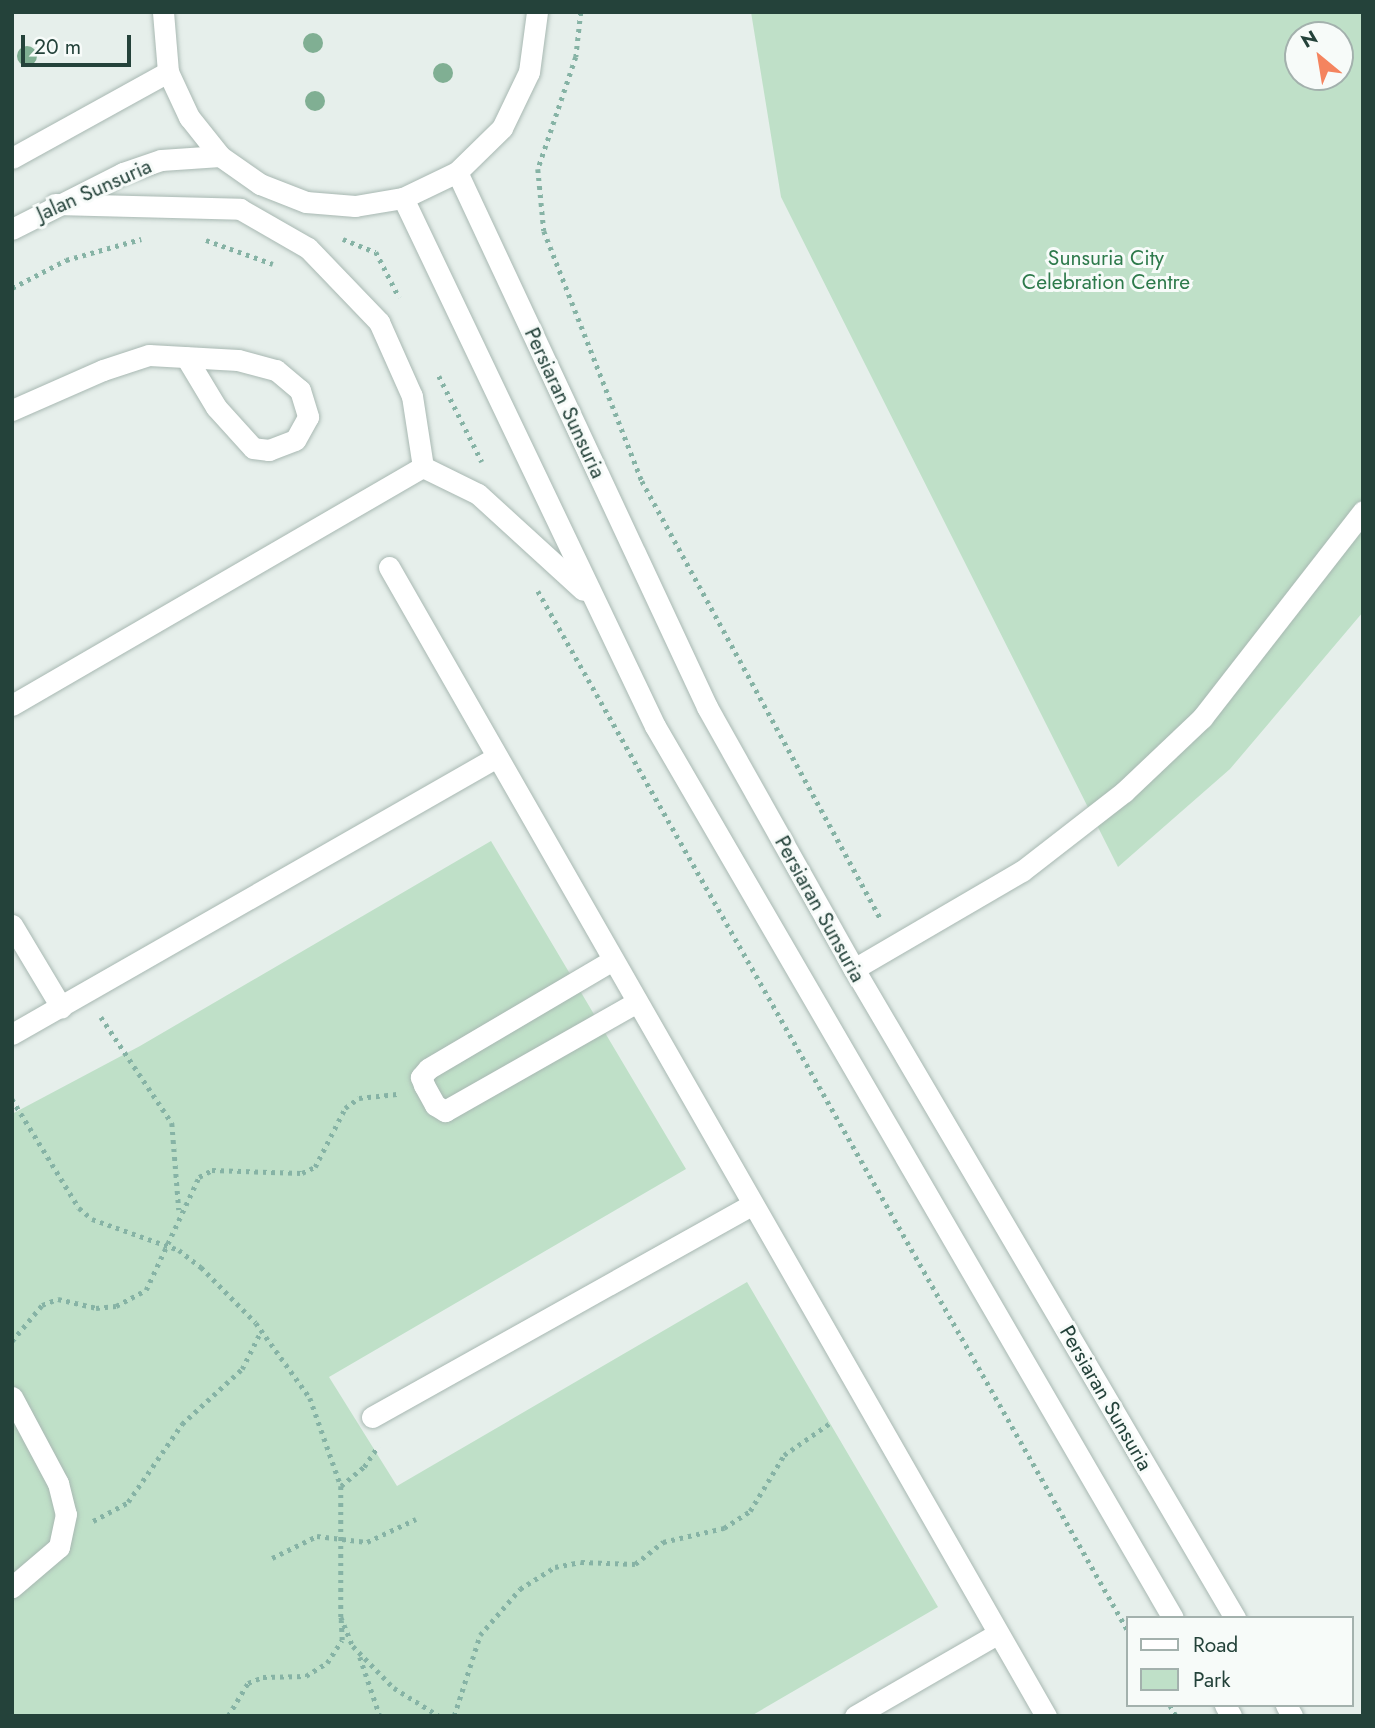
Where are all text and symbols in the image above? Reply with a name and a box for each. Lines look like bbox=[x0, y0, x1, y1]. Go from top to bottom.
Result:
scale bar bbox=[24, 21, 135, 65]
north arrow bbox=[1284, 21, 1354, 91]
text: N bbox=[1296, 24, 1323, 55]
text: 20 m bbox=[34, 32, 81, 62]
street label: Jalan Sunsuria bbox=[33, 153, 155, 227]
park label: Sunsuria City Celebration Centre bbox=[1022, 245, 1190, 295]
street label: Persiaran Sunsuria bbox=[519, 324, 611, 482]
street label: Persiaran Sunsuria bbox=[769, 831, 871, 987]
street label: Persiaran Sunsuria bbox=[1054, 1321, 1158, 1475]
legend bbox=[1126, 1616, 1354, 1707]
text: Road bbox=[1193, 1630, 1238, 1660]
text: Park bbox=[1193, 1665, 1230, 1695]

